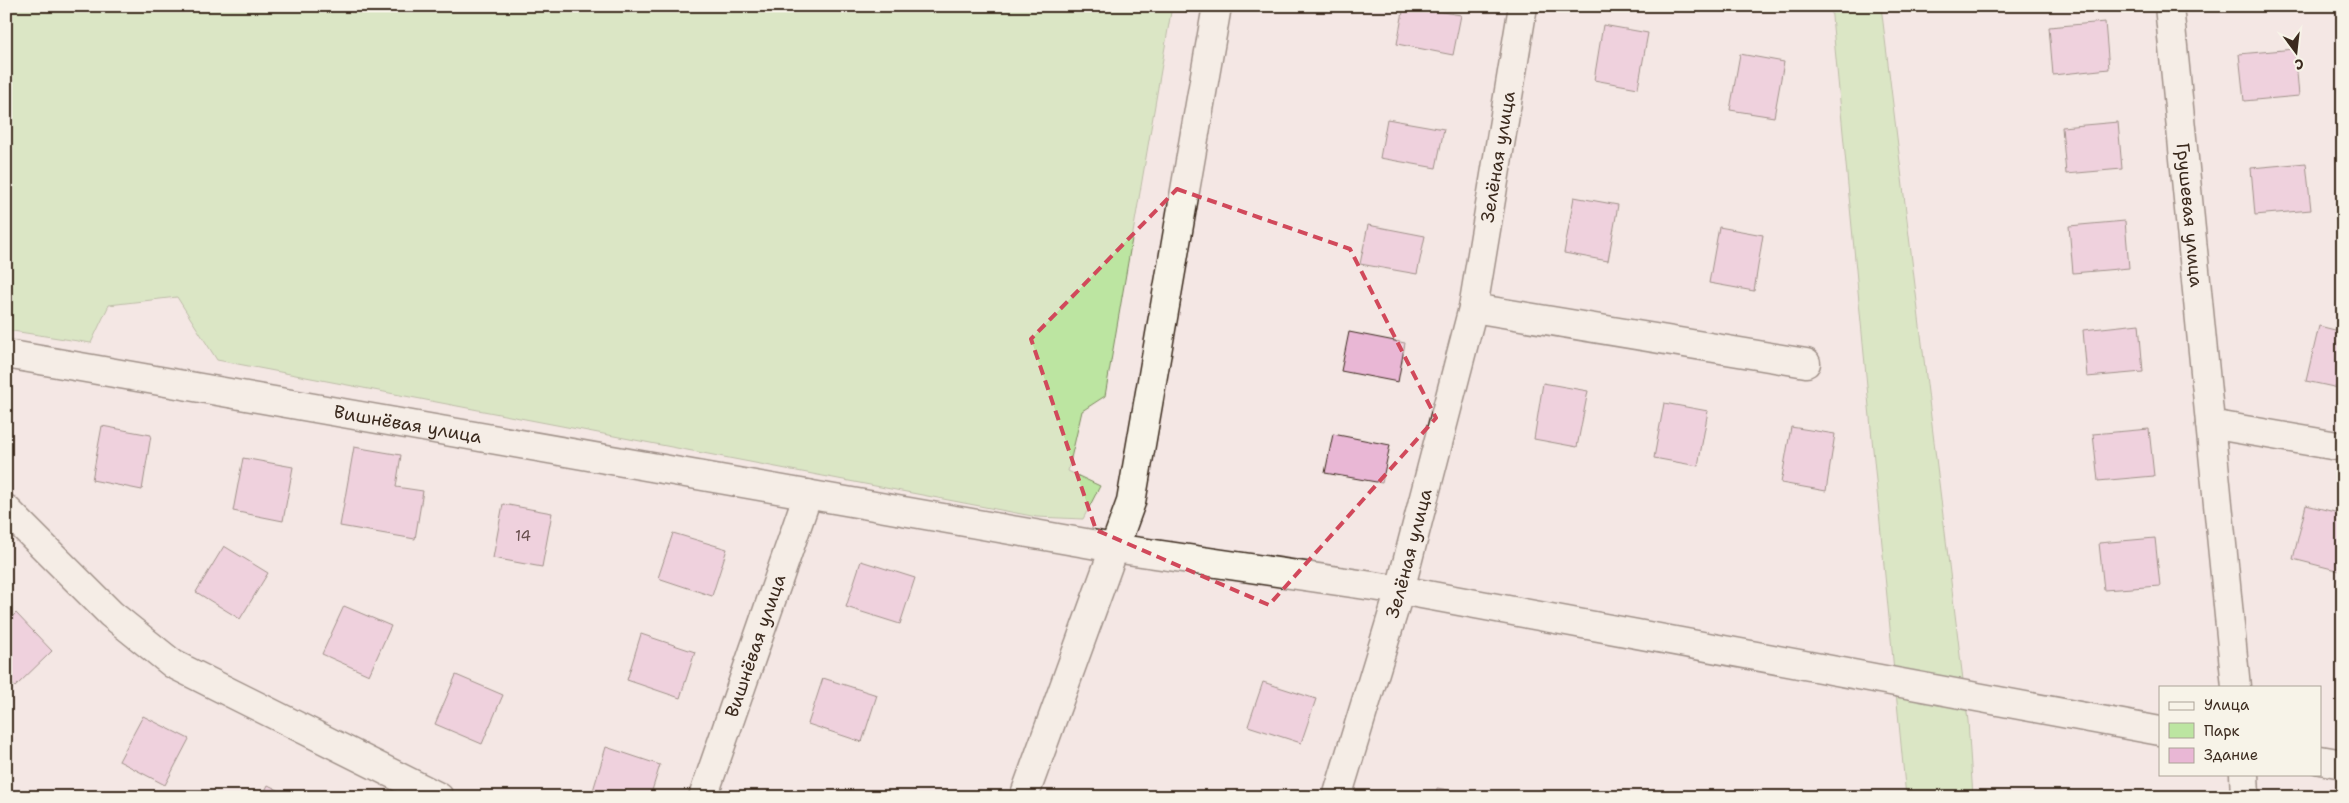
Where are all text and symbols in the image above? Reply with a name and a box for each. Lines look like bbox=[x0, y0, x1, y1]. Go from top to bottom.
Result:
north arrow bbox=[2272, 28, 2322, 78]
text: С bbox=[2293, 55, 2306, 74]
street label: Зелёная улица bbox=[1475, 89, 1521, 224]
street label: Грушевая улица bbox=[2171, 142, 2209, 288]
street label: Вишнёвая улица bbox=[332, 400, 484, 449]
street label: Зелёная улица bbox=[1380, 486, 1438, 621]
house number: 14 bbox=[515, 526, 531, 546]
street label: Вишнёвая улица bbox=[720, 571, 791, 721]
legend bbox=[2159, 686, 2322, 776]
text: Улица bbox=[2204, 695, 2250, 715]
text: Парк bbox=[2204, 721, 2240, 741]
text: Здание bbox=[2204, 745, 2258, 765]

